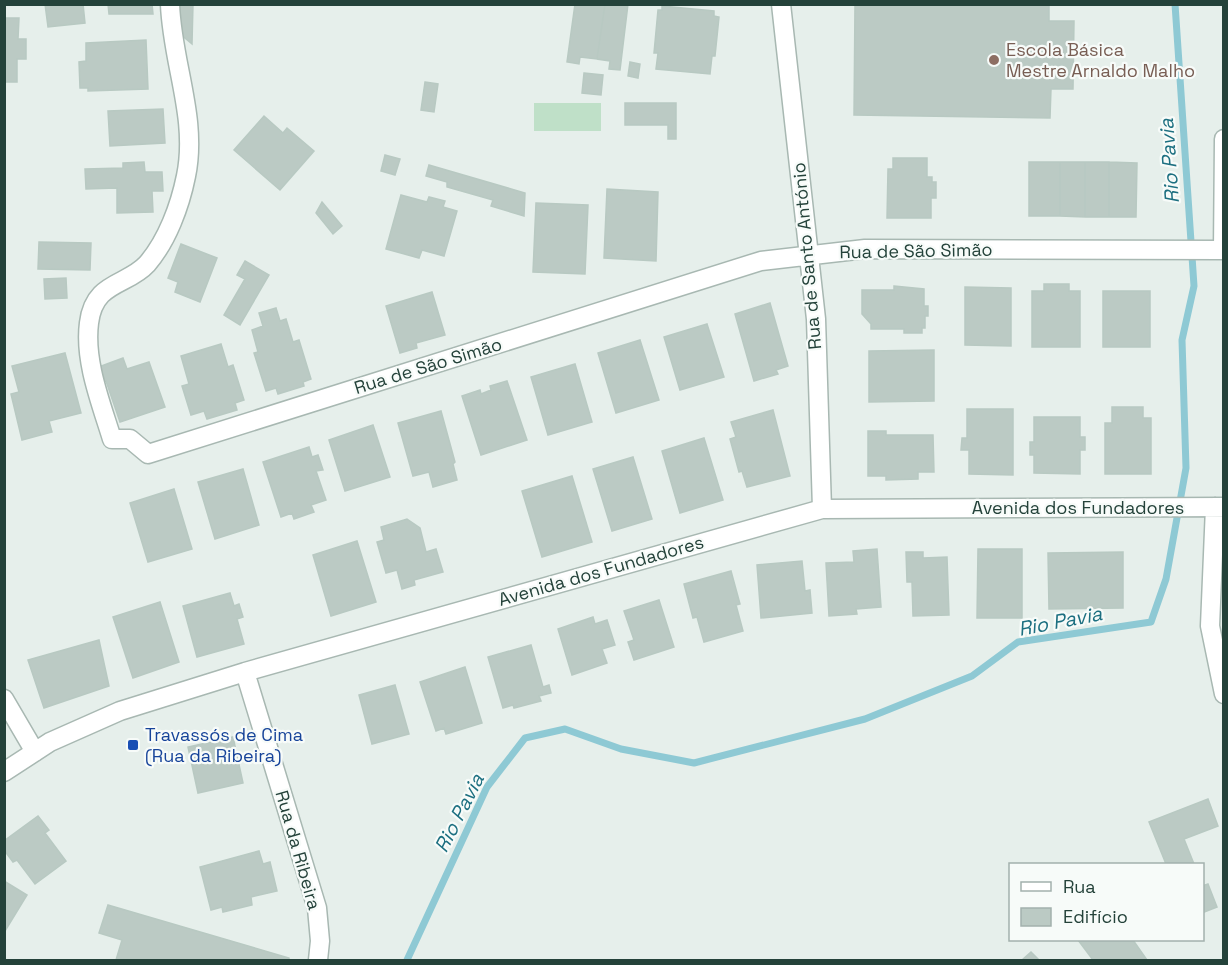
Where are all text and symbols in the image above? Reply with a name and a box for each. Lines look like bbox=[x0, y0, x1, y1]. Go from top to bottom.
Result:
place label: Escola Básica Mestre Arnaldo Malho bbox=[1006, 38, 1195, 82]
marker: Escola Básica Mestre Arnaldo Malho bbox=[987, 53, 1001, 67]
water label: Rio Pavia bbox=[1153, 117, 1185, 204]
street label: Rua de Santo António bbox=[787, 162, 826, 351]
street label: Rua de São Simão bbox=[839, 238, 993, 263]
street label: Rua de São Simão bbox=[351, 332, 504, 399]
street label: Avenida dos Fundadores bbox=[972, 496, 1184, 519]
street label: Avenida dos Fundadores bbox=[495, 530, 706, 611]
water label: Rio Pavia bbox=[1016, 600, 1105, 642]
place label: Travassós de Cima (Rua da Ribeira) bbox=[145, 723, 303, 767]
marker: Travassós de Cima (Rua da Ribeira) bbox=[126, 738, 140, 752]
water label: Rio Pavia bbox=[428, 769, 490, 857]
street label: Rua da Ribeira bbox=[270, 787, 327, 912]
legend bbox=[1009, 863, 1204, 941]
text: Rua bbox=[1063, 875, 1096, 898]
text: Edifício bbox=[1063, 905, 1128, 928]

